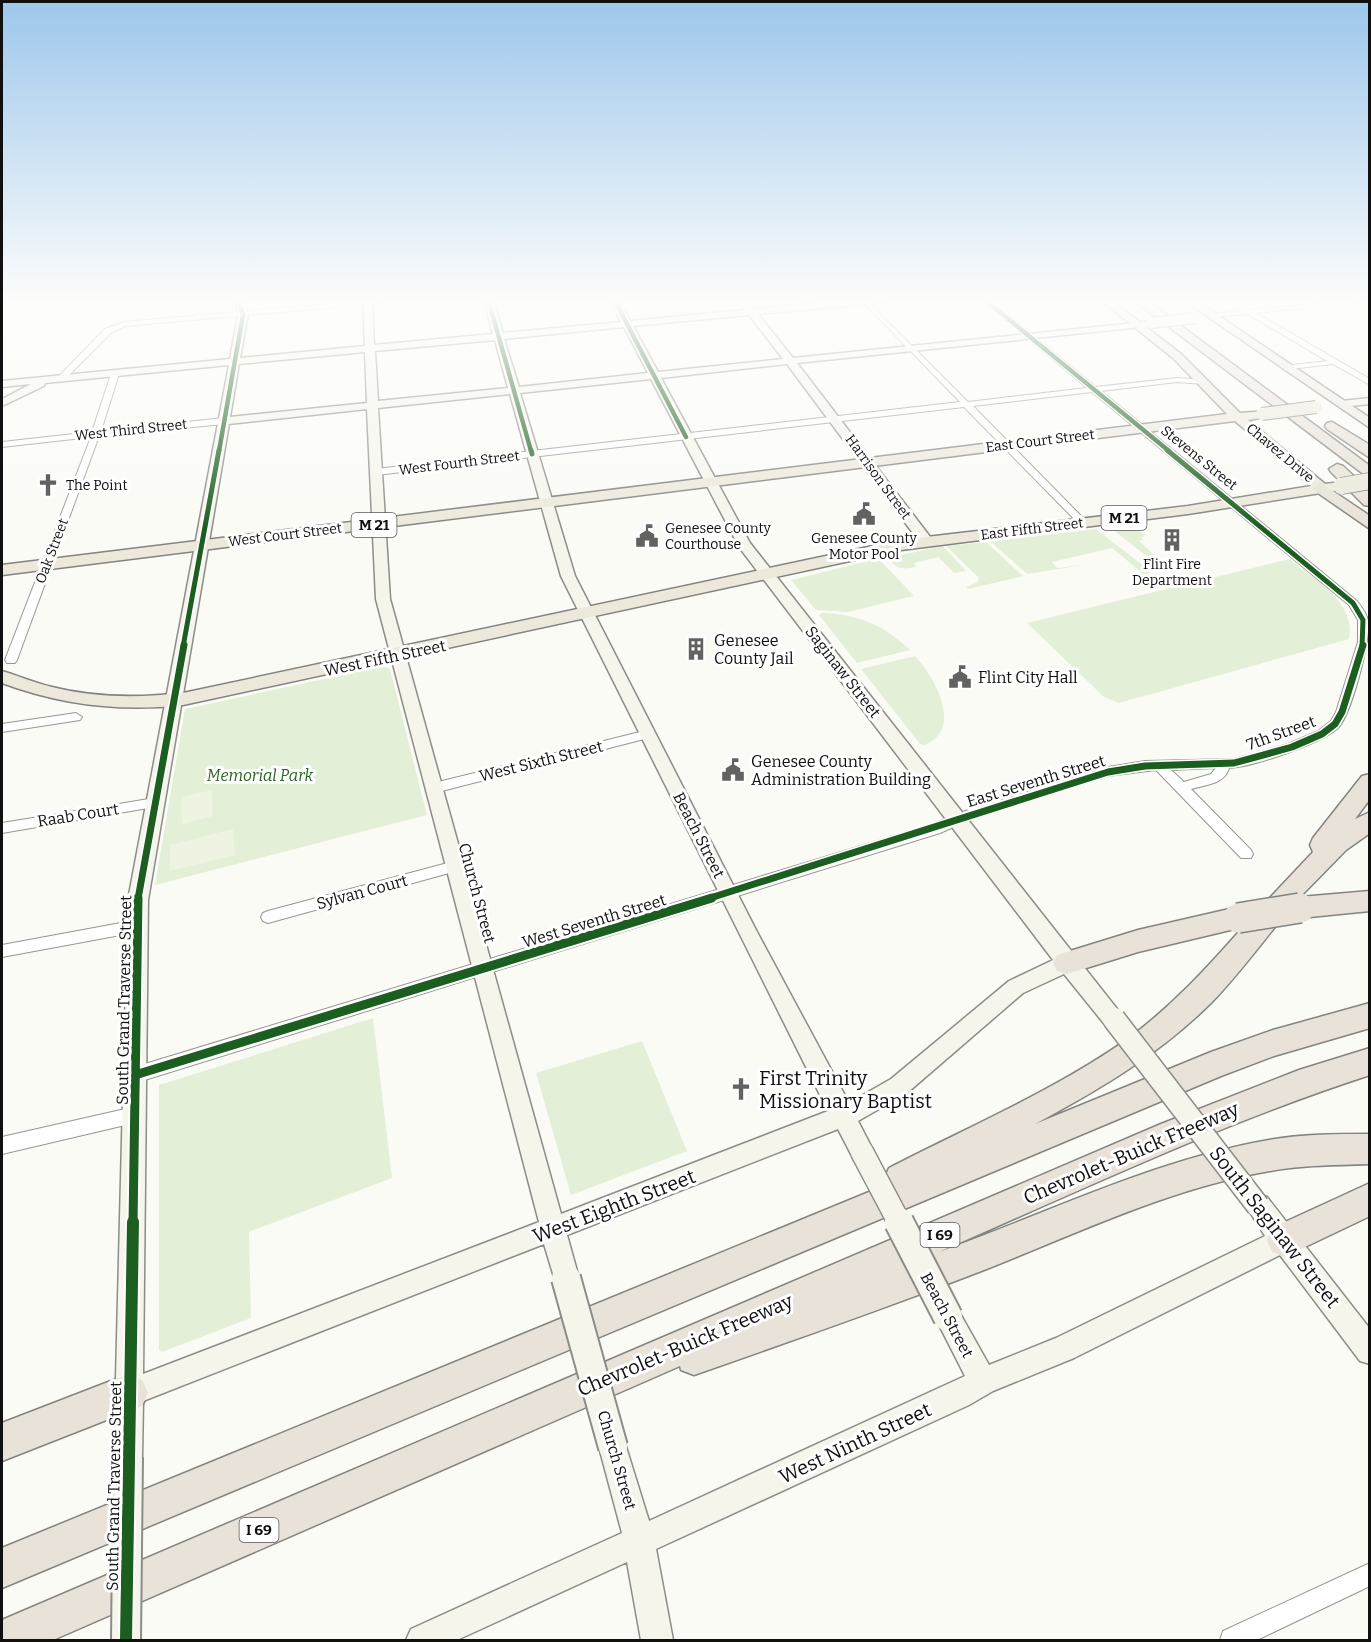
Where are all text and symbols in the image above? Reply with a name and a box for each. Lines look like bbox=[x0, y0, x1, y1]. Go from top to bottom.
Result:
street label: West Third Street bbox=[74, 416, 188, 444]
street label: Chavez Drive bbox=[1243, 420, 1317, 486]
street label: Stevens Street bbox=[1157, 422, 1241, 494]
street label: East Court Street bbox=[985, 426, 1095, 456]
street label: Harrison Street bbox=[842, 431, 914, 523]
street label: West Fourth Street bbox=[398, 447, 520, 479]
church icon: The Point bbox=[35, 472, 61, 498]
place label: The Point bbox=[66, 477, 127, 494]
public building icon: Genesee County Motor Pool bbox=[851, 501, 877, 527]
road number: M 21 bbox=[1102, 506, 1146, 530]
road number: M 21 bbox=[352, 513, 397, 537]
street label: East Fifth Street bbox=[980, 514, 1084, 544]
street label: Oak Street bbox=[32, 516, 72, 586]
street label: West Court Street bbox=[227, 520, 343, 550]
place label: Genesee County Courthouse bbox=[665, 520, 771, 553]
public building icon: Genesee County Courthouse bbox=[634, 523, 660, 549]
building icon: Flint Fire Department bbox=[1159, 527, 1185, 553]
place label: Genesee County Motor Pool bbox=[811, 530, 918, 563]
place label: Flint Fire Department bbox=[1132, 556, 1212, 589]
street label: Saginaw Street bbox=[801, 622, 885, 722]
place label: Genesee County Jail bbox=[714, 631, 794, 668]
street label: West Fifth Street bbox=[322, 636, 448, 680]
building icon: Genesee County Jail bbox=[683, 636, 709, 662]
public building icon: Flint City Hall bbox=[947, 664, 973, 690]
place label: Flint City Hall bbox=[978, 668, 1078, 687]
street label: 7th Street bbox=[1244, 712, 1318, 754]
street label: West Sixth Street bbox=[477, 736, 605, 786]
street label: East Seventh Street bbox=[964, 751, 1108, 811]
place label: Genesee County Administration Building bbox=[751, 752, 931, 789]
public building icon: Genesee County Administration Building bbox=[720, 757, 746, 783]
park label: Memorial Park bbox=[207, 766, 313, 785]
street label: Beach Street bbox=[669, 789, 729, 881]
street label: Raab Court bbox=[36, 799, 120, 831]
street label: Church Street bbox=[455, 841, 500, 945]
street label: Sylvan Court bbox=[314, 871, 410, 913]
street label: West Seventh Street bbox=[520, 890, 668, 952]
street label: South Grand Traverse Street bbox=[113, 895, 135, 1105]
place label: First Trinity Missionary Baptist bbox=[759, 1066, 932, 1113]
church icon: First Trinity Missionary Baptist bbox=[728, 1076, 754, 1102]
street label: Chevrolet-Buick Freeway bbox=[1019, 1096, 1243, 1209]
street label: South Saginaw Street bbox=[1205, 1142, 1345, 1312]
street label: West Eighth Street bbox=[529, 1164, 699, 1248]
road number: I 69 bbox=[920, 1223, 960, 1247]
street label: Beach Street bbox=[917, 1269, 978, 1361]
street label: Chevrolet-Buick Freeway bbox=[573, 1288, 797, 1401]
street label: South Grand Traverse Street bbox=[103, 1381, 125, 1591]
street label: West Ninth Street bbox=[775, 1397, 935, 1489]
street label: Church Street bbox=[594, 1408, 640, 1512]
road number: I 69 bbox=[240, 1518, 278, 1542]

